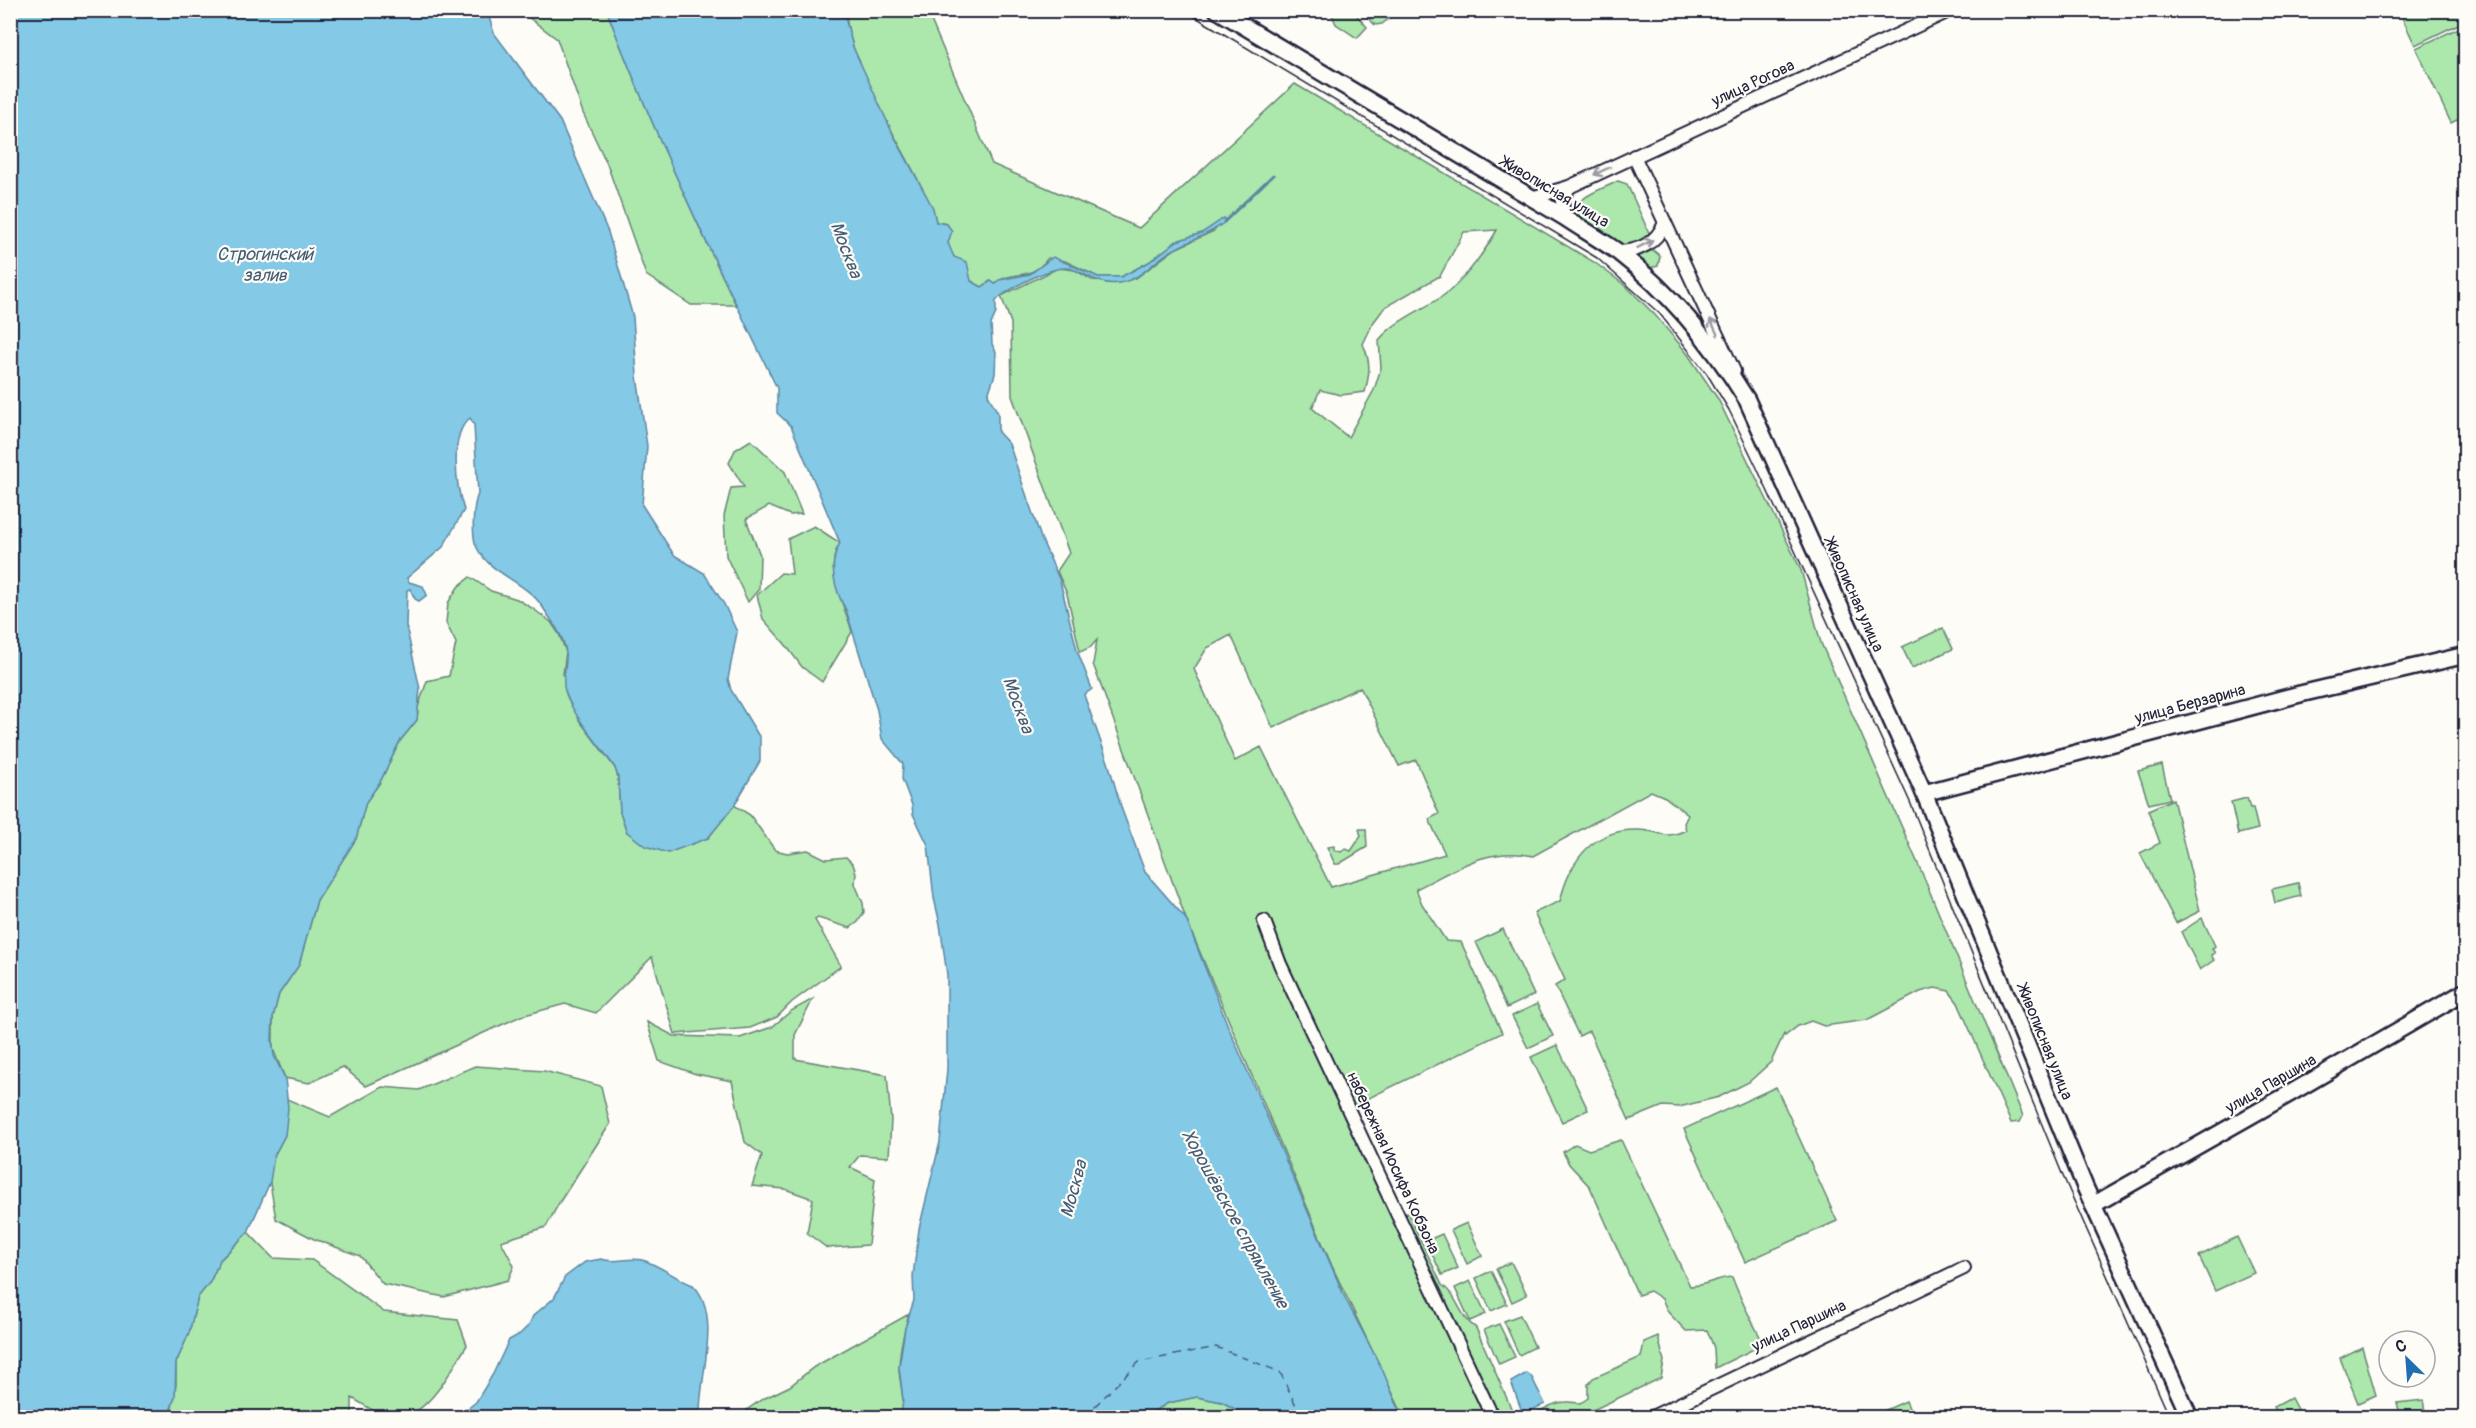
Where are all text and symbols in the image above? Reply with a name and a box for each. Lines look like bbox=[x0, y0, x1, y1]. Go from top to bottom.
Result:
street label: улица Рогова bbox=[1707, 55, 1798, 111]
street label: Живописная улица bbox=[1495, 150, 1613, 232]
one-way arrow bbox=[1593, 166, 1611, 178]
water label: Москва bbox=[825, 219, 868, 283]
one-way arrow bbox=[1636, 238, 1654, 249]
water label: Строгинский залив bbox=[217, 243, 315, 287]
one-way arrow bbox=[1708, 319, 1719, 337]
street label: Живописная улица bbox=[1819, 532, 1888, 655]
water label: Москва bbox=[997, 674, 1039, 738]
street label: улица Берзарина bbox=[2132, 680, 2247, 729]
street label: Живописная улица bbox=[2012, 979, 2077, 1103]
street label: улица Паршина bbox=[2221, 1050, 2320, 1119]
street label: набережная Иосифа Кобзона bbox=[1342, 1069, 1444, 1257]
water label: Хорошёвское спрямление bbox=[1176, 1126, 1295, 1314]
water label: Москва bbox=[1055, 1156, 1093, 1220]
street label: улица Паршина bbox=[1748, 1295, 1849, 1357]
north arrow bbox=[2377, 1329, 2437, 1389]
text: С bbox=[2392, 1335, 2410, 1357]

